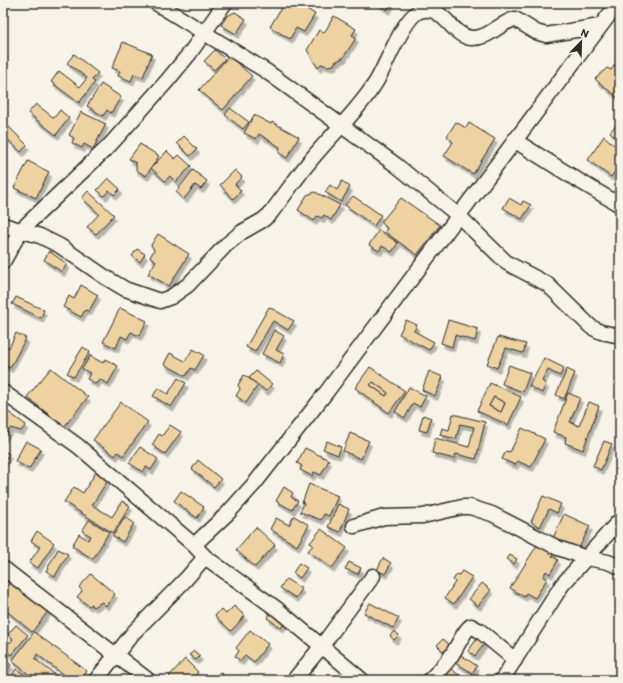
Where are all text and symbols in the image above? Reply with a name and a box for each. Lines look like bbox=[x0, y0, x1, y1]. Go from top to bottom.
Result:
north arrow bbox=[561, 22, 601, 62]
text: N bbox=[579, 26, 591, 41]

